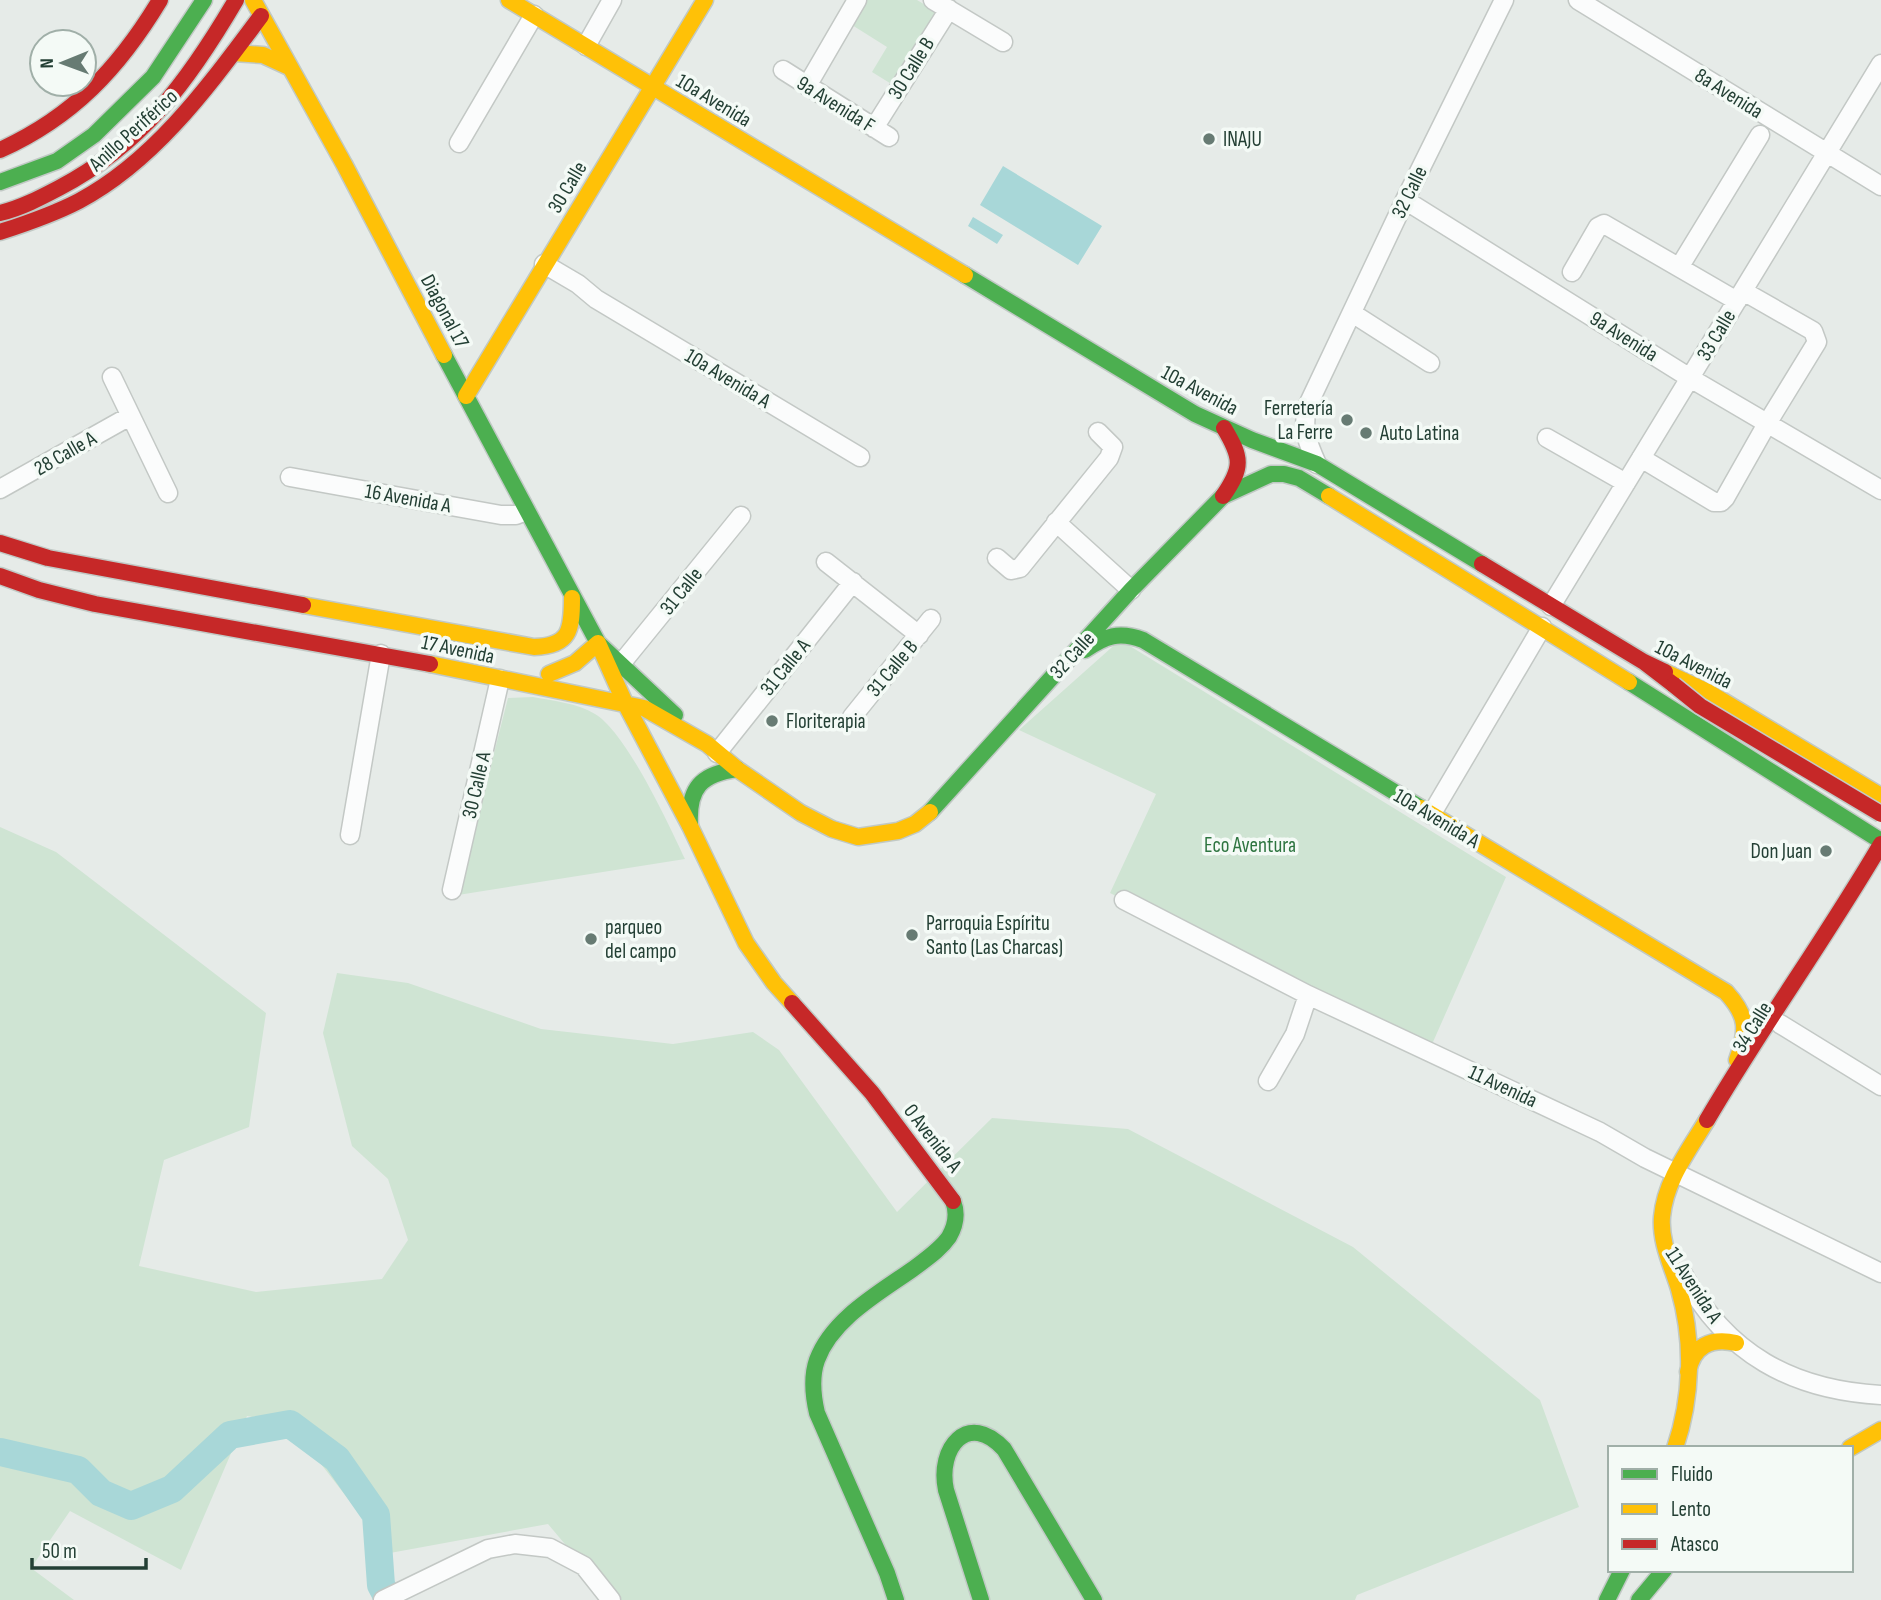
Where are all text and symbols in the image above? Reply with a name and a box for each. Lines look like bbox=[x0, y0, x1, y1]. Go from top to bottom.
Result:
north arrow bbox=[28, 28, 98, 98]
street label: 30 Calle B bbox=[883, 33, 940, 104]
text: N bbox=[36, 58, 59, 69]
street label: 8a Avenida bbox=[1690, 63, 1767, 124]
street label: 10a Avenida bbox=[672, 68, 756, 133]
street label: 9a Avenida F bbox=[792, 71, 879, 138]
street label: Anillo Periférico bbox=[83, 84, 183, 177]
place label: INAJU bbox=[1223, 127, 1262, 152]
marker: INAJU bbox=[1201, 131, 1217, 147]
street label: 30 Calle bbox=[542, 157, 592, 218]
street label: 32 Calle bbox=[1386, 162, 1433, 222]
street label: Diagonal 17 bbox=[415, 270, 475, 353]
street label: 33 Calle bbox=[1692, 305, 1741, 365]
street label: 9a Avenida bbox=[1585, 306, 1662, 367]
street label: 10a Avenida A bbox=[680, 343, 776, 414]
street label: 10a Avenida bbox=[1157, 360, 1242, 421]
place label: Ferretería La Ferre bbox=[1264, 396, 1333, 445]
marker: Ferretería La Ferre bbox=[1339, 412, 1355, 428]
place label: Auto Latina bbox=[1379, 421, 1459, 446]
street label: 28 Calle A bbox=[30, 425, 102, 481]
marker: Auto Latina bbox=[1358, 425, 1374, 441]
street label: 16 Avenida A bbox=[363, 479, 454, 519]
street label: 31 Calle bbox=[655, 563, 708, 620]
street label: 32 Calle bbox=[1045, 627, 1100, 684]
street label: 17 Avenida bbox=[419, 630, 497, 669]
street label: 31 Calle A bbox=[755, 633, 817, 701]
street label: 10a Avenida bbox=[1651, 634, 1736, 694]
street label: 31 Calle B bbox=[861, 635, 923, 702]
place label: Floriterapia bbox=[786, 709, 866, 734]
marker: Floriterapia bbox=[764, 713, 780, 729]
street label: 30 Calle A bbox=[457, 748, 497, 821]
street label: 10a Avenida A bbox=[1389, 783, 1485, 854]
park label: Eco Aventura bbox=[1204, 833, 1296, 858]
place label: Don Juan bbox=[1750, 839, 1812, 864]
marker: Don Juan bbox=[1818, 843, 1834, 859]
place label: Parroquia Espíritu Santo (Las Charcas) bbox=[926, 911, 1063, 960]
place label: parqueo del campo bbox=[605, 915, 677, 964]
marker: Parroquia Espíritu Santo (Las Charcas) bbox=[904, 927, 920, 943]
marker: parqueo del campo bbox=[583, 931, 599, 947]
street label: 34 Calle bbox=[1727, 997, 1778, 1057]
street label: 11 Avenida bbox=[1464, 1060, 1541, 1113]
street label: 0 Avenida A bbox=[898, 1099, 968, 1178]
street label: 11 Avenida A bbox=[1660, 1243, 1728, 1329]
legend bbox=[1608, 1446, 1853, 1572]
text: Fluido bbox=[1671, 1462, 1713, 1487]
text: Lento bbox=[1671, 1497, 1711, 1522]
scale bar bbox=[32, 1526, 145, 1570]
text: Atasco bbox=[1670, 1532, 1719, 1557]
text: 50 m bbox=[42, 1539, 77, 1564]

